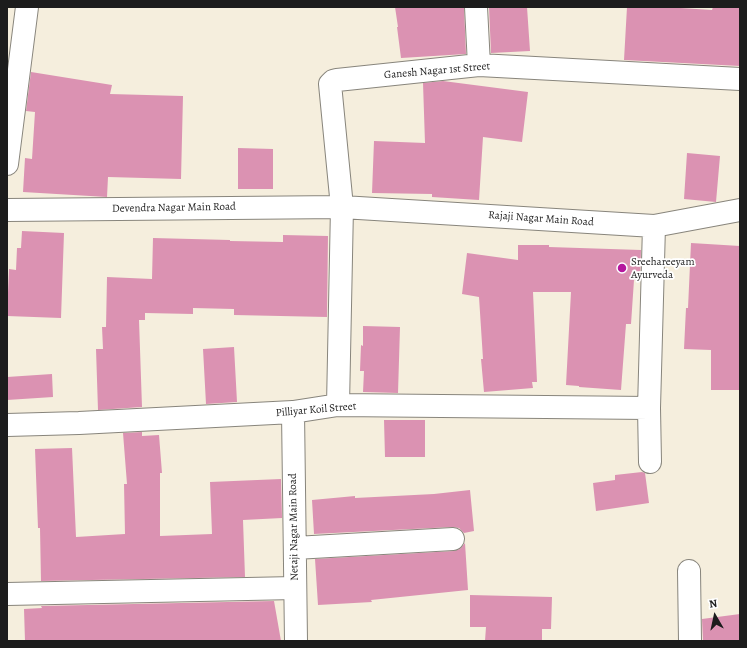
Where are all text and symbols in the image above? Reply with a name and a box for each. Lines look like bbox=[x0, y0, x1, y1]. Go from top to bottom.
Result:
street label: Ganesh Nagar 1st Street bbox=[383, 60, 491, 82]
street label: Devendra Nagar Main Road bbox=[112, 200, 236, 216]
street label: Rajaji Nagar Main Road bbox=[488, 209, 594, 229]
place label: Sreehareeyam Ayurveda bbox=[631, 255, 695, 281]
marker: Sreehareeyam Ayurveda bbox=[616, 262, 628, 274]
street label: Pilliyar Koil Street bbox=[275, 400, 357, 420]
street label: Netaji Nagar Main Road bbox=[286, 473, 302, 581]
north arrow bbox=[695, 596, 735, 636]
text: N bbox=[708, 596, 718, 612]

